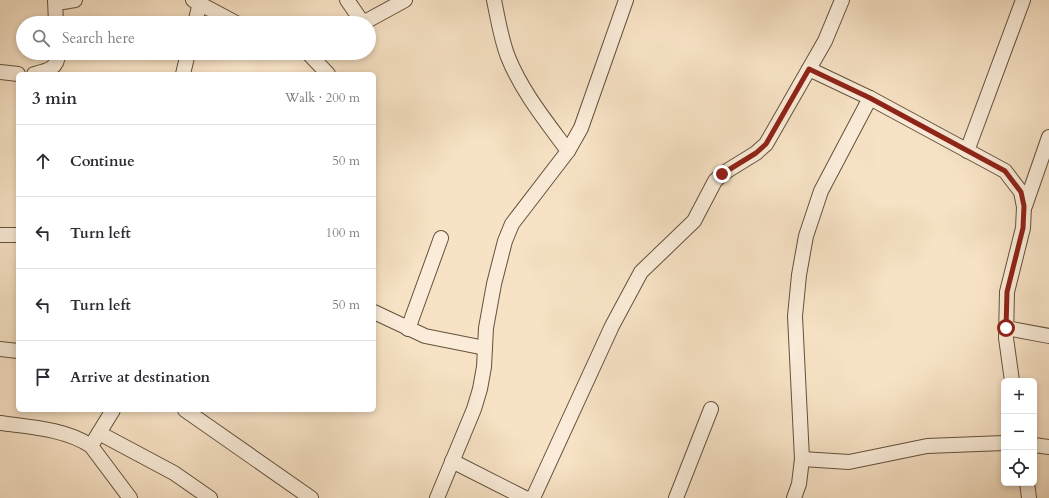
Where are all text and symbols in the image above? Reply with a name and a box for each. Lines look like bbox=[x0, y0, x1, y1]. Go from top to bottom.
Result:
search box bbox=[16, 16, 376, 60]
icon: search bbox=[30, 27, 52, 49]
text: Search here bbox=[62, 28, 135, 48]
text: 3 min bbox=[32, 87, 77, 110]
text: Walk · 200 m bbox=[285, 89, 360, 107]
icon: ahead bbox=[32, 150, 54, 172]
text: Continue bbox=[70, 151, 135, 171]
text: 50 m bbox=[332, 152, 360, 170]
route end bbox=[713, 165, 731, 183]
icon: left bbox=[32, 222, 54, 244]
text: Turn left bbox=[70, 223, 131, 243]
text: 100 m bbox=[326, 224, 360, 242]
icon: left bbox=[32, 294, 54, 316]
text: Turn left bbox=[70, 295, 131, 315]
text: 50 m bbox=[332, 296, 360, 314]
route start bbox=[997, 319, 1015, 337]
icon: arrive bbox=[32, 366, 54, 388]
text: Arrive at destination bbox=[70, 367, 210, 387]
map controls bbox=[1001, 378, 1037, 486]
button: + bbox=[1001, 378, 1037, 414]
button: − bbox=[1001, 414, 1037, 450]
button: locate bbox=[1001, 450, 1037, 486]

